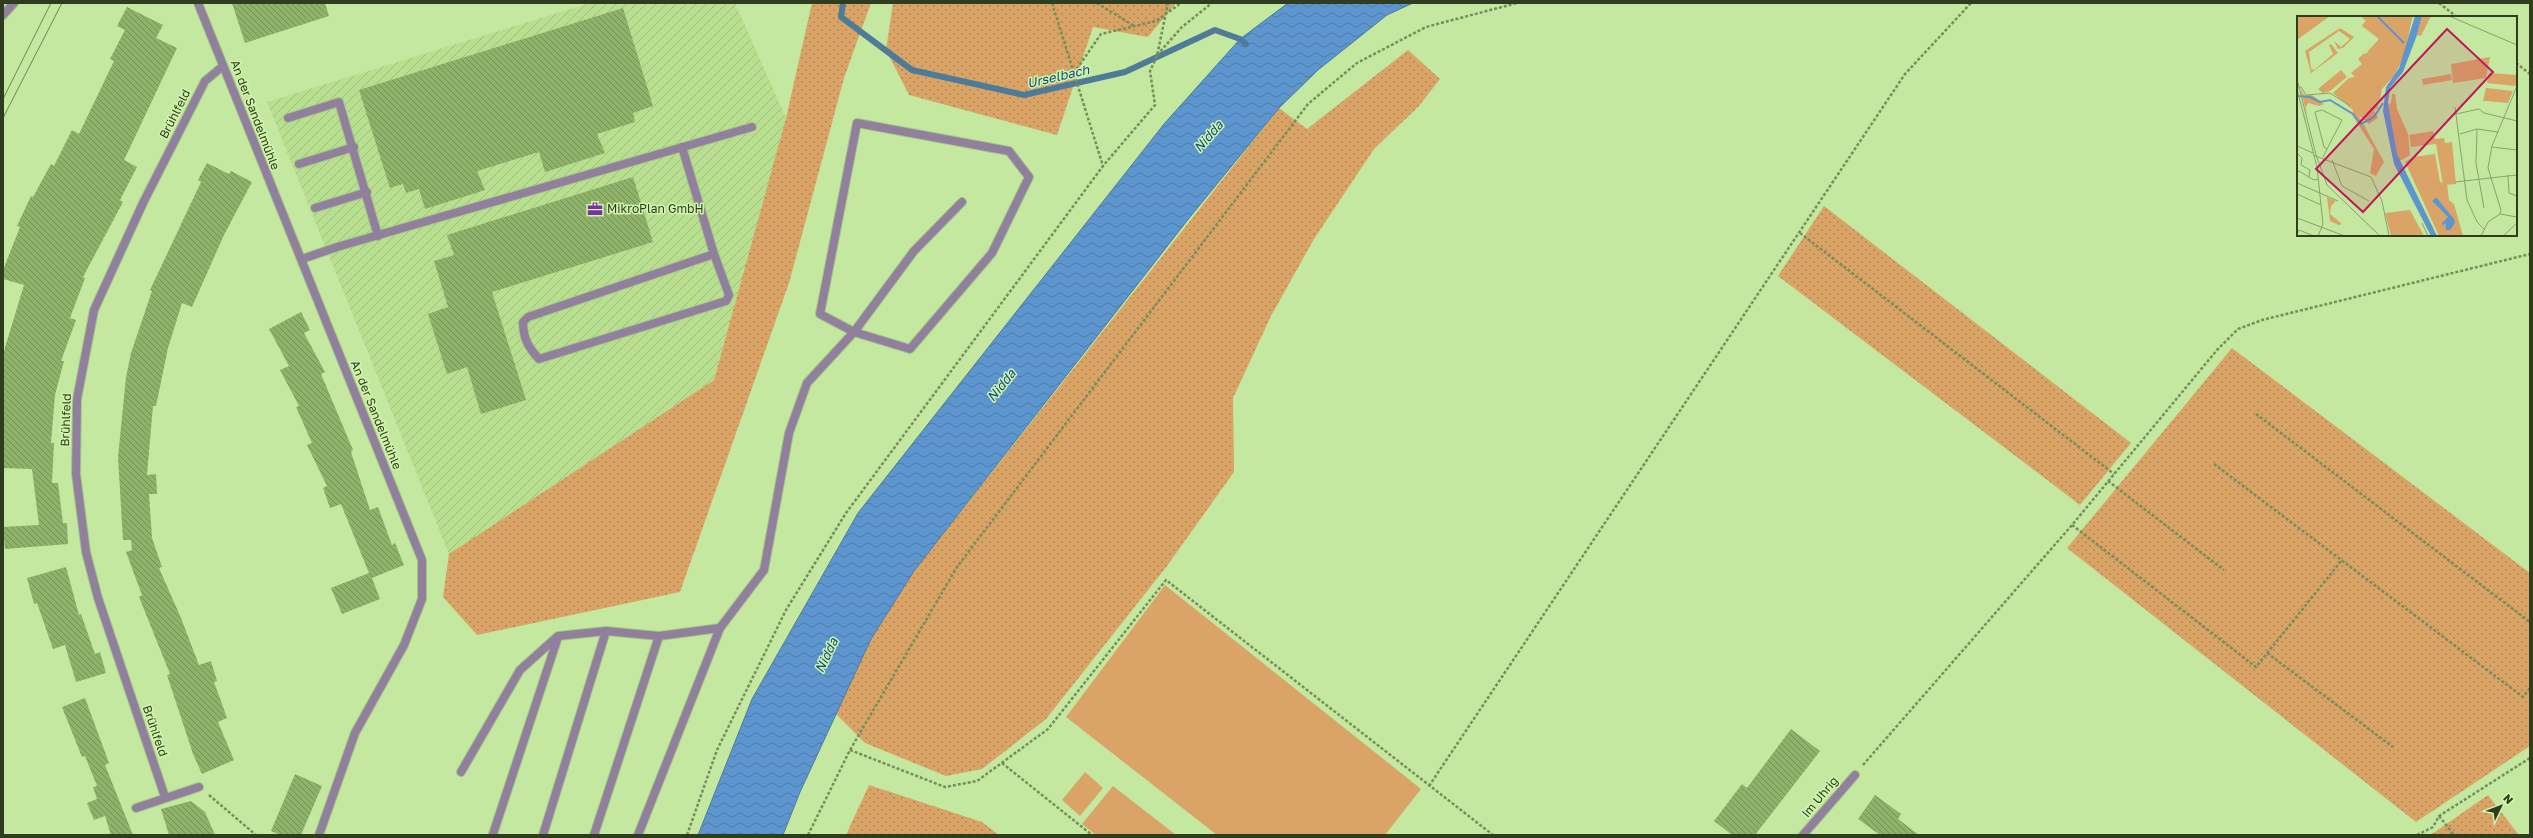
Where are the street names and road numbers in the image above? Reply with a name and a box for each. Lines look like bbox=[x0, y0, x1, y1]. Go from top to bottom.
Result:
street label: An der Sandelmühle bbox=[228, 58, 283, 172]
street label: Brühlfeld bbox=[156, 87, 193, 141]
street label: An der Sandelmühle bbox=[348, 358, 405, 472]
street label: Brühlfeld bbox=[57, 393, 74, 447]
street label: Brühlfeld bbox=[140, 703, 171, 758]
street label: Im Uhrig bbox=[1798, 773, 1841, 820]

